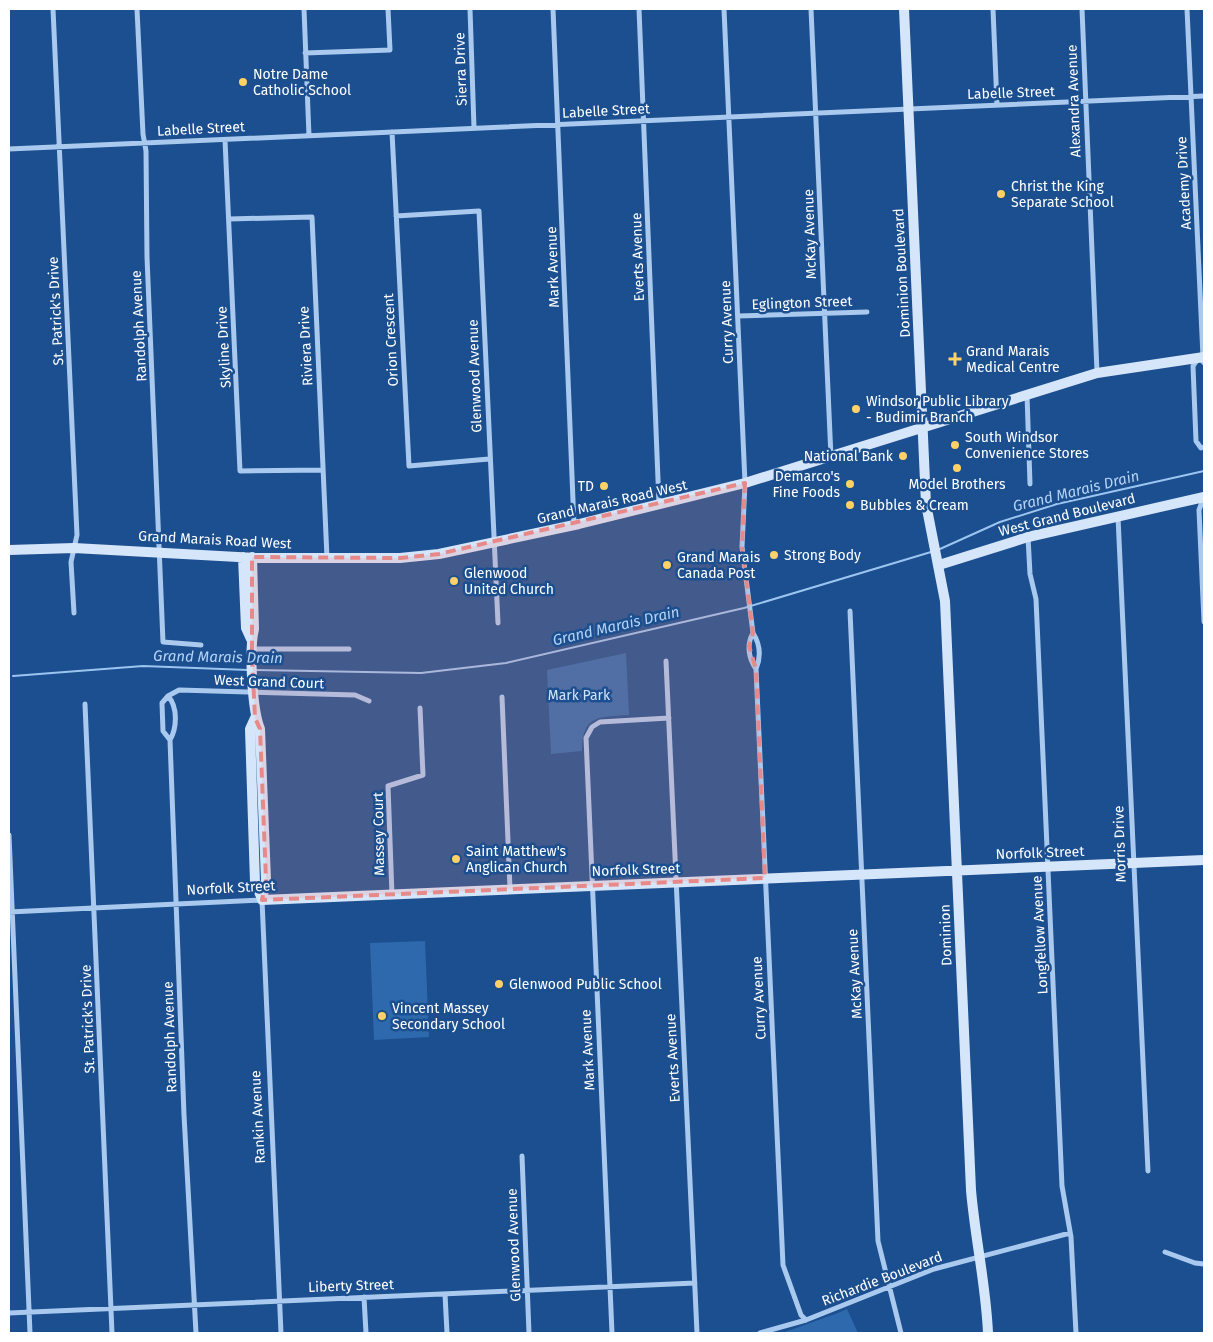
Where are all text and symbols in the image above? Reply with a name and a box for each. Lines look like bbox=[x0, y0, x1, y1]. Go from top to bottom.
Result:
street label: Sierra Drive bbox=[451, 32, 471, 106]
street label: Alexandra Avenue bbox=[1064, 44, 1084, 158]
place label: Notre Dame Catholic School bbox=[253, 66, 351, 99]
marker: Notre Dame Catholic School bbox=[237, 76, 249, 88]
street label: Labelle Street bbox=[967, 83, 1056, 103]
street label: Labelle Street bbox=[562, 100, 651, 122]
street label: Labelle Street bbox=[157, 118, 246, 140]
street label: Academy Drive bbox=[1173, 136, 1195, 230]
place label: Christ the King Separate School bbox=[1011, 178, 1114, 211]
marker: Christ the King Separate School bbox=[995, 188, 1007, 200]
street label: McKay Avenue bbox=[800, 189, 820, 279]
street label: Dominion Boulevard bbox=[890, 208, 914, 338]
street label: Everts Avenue bbox=[628, 212, 648, 302]
street label: Mark Avenue bbox=[543, 226, 563, 308]
street label: St. Patrick's Drive bbox=[45, 256, 67, 366]
street label: Randolph Avenue bbox=[128, 270, 150, 382]
street label: Curry Avenue bbox=[717, 280, 737, 364]
street label: Orion Crescent bbox=[380, 292, 402, 387]
street label: Eglington Street bbox=[751, 293, 854, 313]
street label: Skyline Drive bbox=[213, 306, 235, 388]
street label: Riviera Drive bbox=[295, 306, 317, 386]
street label: Glenwood Avenue bbox=[465, 319, 485, 433]
place label: Grand Marais Medical Centre bbox=[966, 343, 1060, 376]
marker: Grand Marais Medical Centre bbox=[948, 352, 962, 366]
place label: Windsor Public Library - Budimir Branch bbox=[866, 393, 1009, 426]
marker: Windsor Public Library - Budimir Branch bbox=[850, 403, 862, 415]
place label: South Windsor Convenience Stores bbox=[965, 429, 1089, 462]
marker: South Windsor Convenience Stores bbox=[949, 439, 961, 451]
place label: National Bank bbox=[804, 448, 894, 465]
marker: National Bank bbox=[897, 450, 909, 462]
marker: Model Brothers bbox=[951, 462, 963, 474]
water label: Grand Marais Drain bbox=[1011, 467, 1141, 515]
place label: Demarco's Fine Foods bbox=[772, 468, 840, 501]
street label: Grand Marais Road West bbox=[535, 476, 690, 528]
place label: Model Brothers bbox=[908, 476, 1006, 493]
place label: TD bbox=[578, 478, 594, 495]
marker: Demarco's Fine Foods bbox=[844, 478, 856, 490]
marker: TD bbox=[598, 480, 610, 492]
street label: West Grand Boulevard bbox=[997, 490, 1137, 540]
place label: Bubbles & Cream bbox=[860, 497, 969, 514]
marker: Bubbles & Cream bbox=[844, 499, 856, 511]
street label: Grand Marais Road West bbox=[138, 527, 293, 553]
place label: Strong Body bbox=[784, 547, 861, 564]
place label: Grand Marais Canada Post bbox=[677, 549, 761, 582]
marker: Strong Body bbox=[768, 549, 780, 561]
marker: Grand Marais Canada Post bbox=[661, 559, 673, 571]
place label: Glenwood United Church bbox=[464, 565, 554, 598]
marker: Glenwood United Church bbox=[448, 575, 460, 587]
water label: Grand Marais Drain bbox=[551, 603, 681, 649]
water label: Grand Marais Drain bbox=[153, 647, 283, 667]
street label: West Grand Court bbox=[214, 672, 325, 692]
park label: Mark Park bbox=[548, 687, 611, 704]
street label: Massey Court bbox=[370, 791, 388, 876]
street label: Morris Drive bbox=[1110, 805, 1130, 883]
place label: Saint Matthew's Anglican Church bbox=[466, 843, 568, 876]
street label: Norfolk Street bbox=[995, 843, 1086, 863]
marker: Saint Matthew's Anglican Church bbox=[450, 853, 462, 865]
street label: Norfolk Street bbox=[591, 860, 682, 880]
street label: Longfellow Avenue bbox=[1028, 875, 1052, 995]
street label: Norfolk Street bbox=[186, 877, 277, 899]
street label: Dominion bbox=[936, 904, 956, 966]
street label: McKay Avenue bbox=[844, 929, 866, 1019]
street label: Curry Avenue bbox=[748, 956, 770, 1040]
street label: St. Patrick's Drive bbox=[78, 964, 98, 1074]
place label: Glenwood Public School bbox=[509, 976, 662, 993]
marker: Glenwood Public School bbox=[493, 978, 505, 990]
street label: Randolph Avenue bbox=[160, 981, 180, 1093]
place label: Vincent Massey Secondary School bbox=[392, 1000, 505, 1033]
street label: Mark Avenue bbox=[577, 1009, 599, 1091]
marker: Vincent Massey Secondary School bbox=[376, 1010, 388, 1022]
street label: Everts Avenue bbox=[662, 1013, 684, 1103]
street label: Rankin Avenue bbox=[247, 1070, 269, 1164]
street label: Glenwood Avenue bbox=[504, 1188, 524, 1302]
street label: Richardie Boulevard bbox=[819, 1248, 945, 1310]
street label: Liberty Street bbox=[308, 1276, 395, 1296]

